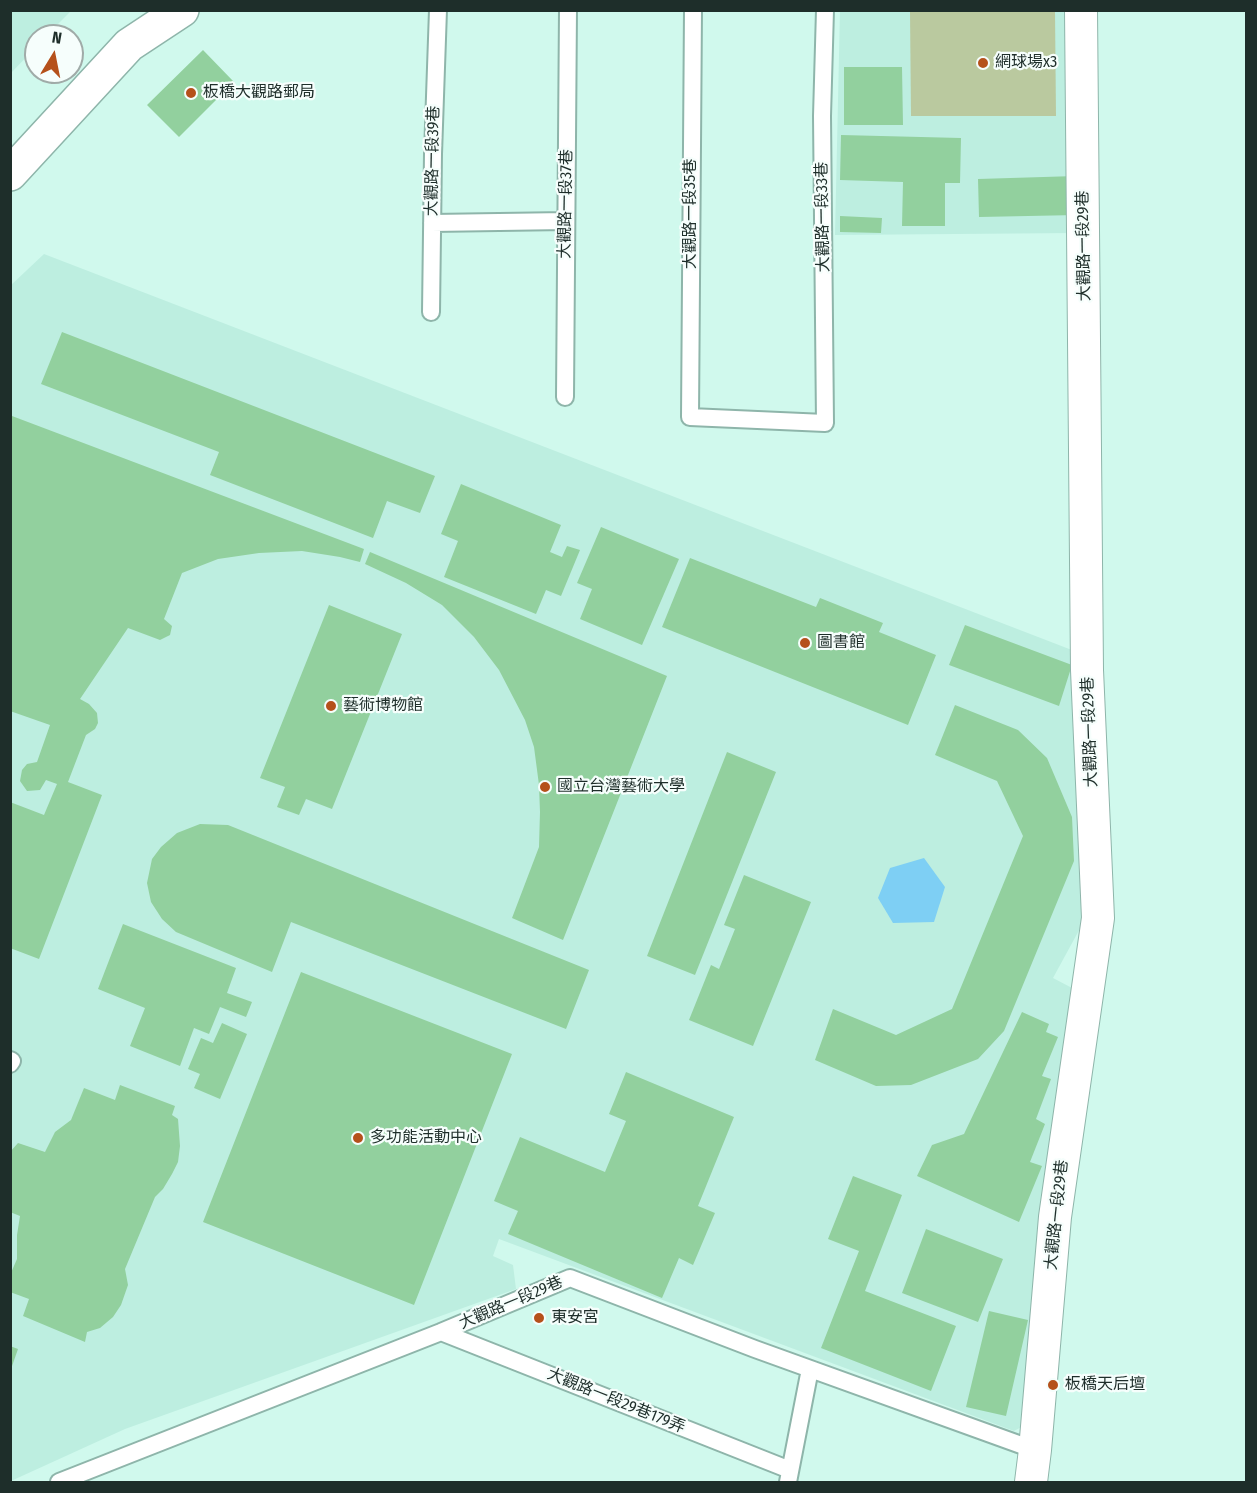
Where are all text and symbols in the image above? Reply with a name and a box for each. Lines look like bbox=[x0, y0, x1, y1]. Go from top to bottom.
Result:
north arrow bbox=[24, 24, 84, 84]
text: N bbox=[50, 28, 63, 48]
place label: 網球場x3 bbox=[995, 53, 1057, 73]
marker: 網球場x3 bbox=[976, 56, 990, 70]
place label: 板橋大觀路郵局 bbox=[203, 83, 315, 103]
marker: 板橋大觀路郵局 bbox=[184, 86, 198, 100]
street label: 大觀路一段39巷 bbox=[422, 105, 444, 217]
street label: 大觀路一段37巷 bbox=[555, 149, 577, 259]
street label: 大觀路一段35巷 bbox=[681, 159, 701, 269]
street label: 大觀路一段33巷 bbox=[812, 162, 834, 272]
street label: 大觀路一段29巷 bbox=[1073, 190, 1095, 302]
place label: 圖書館 bbox=[817, 633, 865, 653]
marker: 圖書館 bbox=[798, 636, 812, 650]
street label: 大觀路一段29巷 bbox=[1078, 676, 1102, 788]
place label: 藝術博物館 bbox=[343, 696, 423, 716]
marker: 藝術博物館 bbox=[324, 699, 338, 713]
place label: 國立台灣藝術大學 bbox=[557, 777, 685, 797]
marker: 國立台灣藝術大學 bbox=[538, 780, 552, 794]
place label: 多功能活動中心 bbox=[370, 1128, 482, 1148]
marker: 多功能活動中心 bbox=[351, 1131, 365, 1145]
street label: 大觀路一段29巷 bbox=[1042, 1159, 1072, 1271]
street label: 大觀路一段29巷 bbox=[456, 1273, 566, 1333]
place label: 東安宮 bbox=[551, 1308, 599, 1328]
marker: 東安宮 bbox=[532, 1311, 546, 1325]
street label: 大觀路一段29巷179弄 bbox=[544, 1365, 688, 1437]
place label: 板橋天后壇 bbox=[1065, 1375, 1145, 1395]
marker: 板橋天后壇 bbox=[1046, 1378, 1060, 1392]

